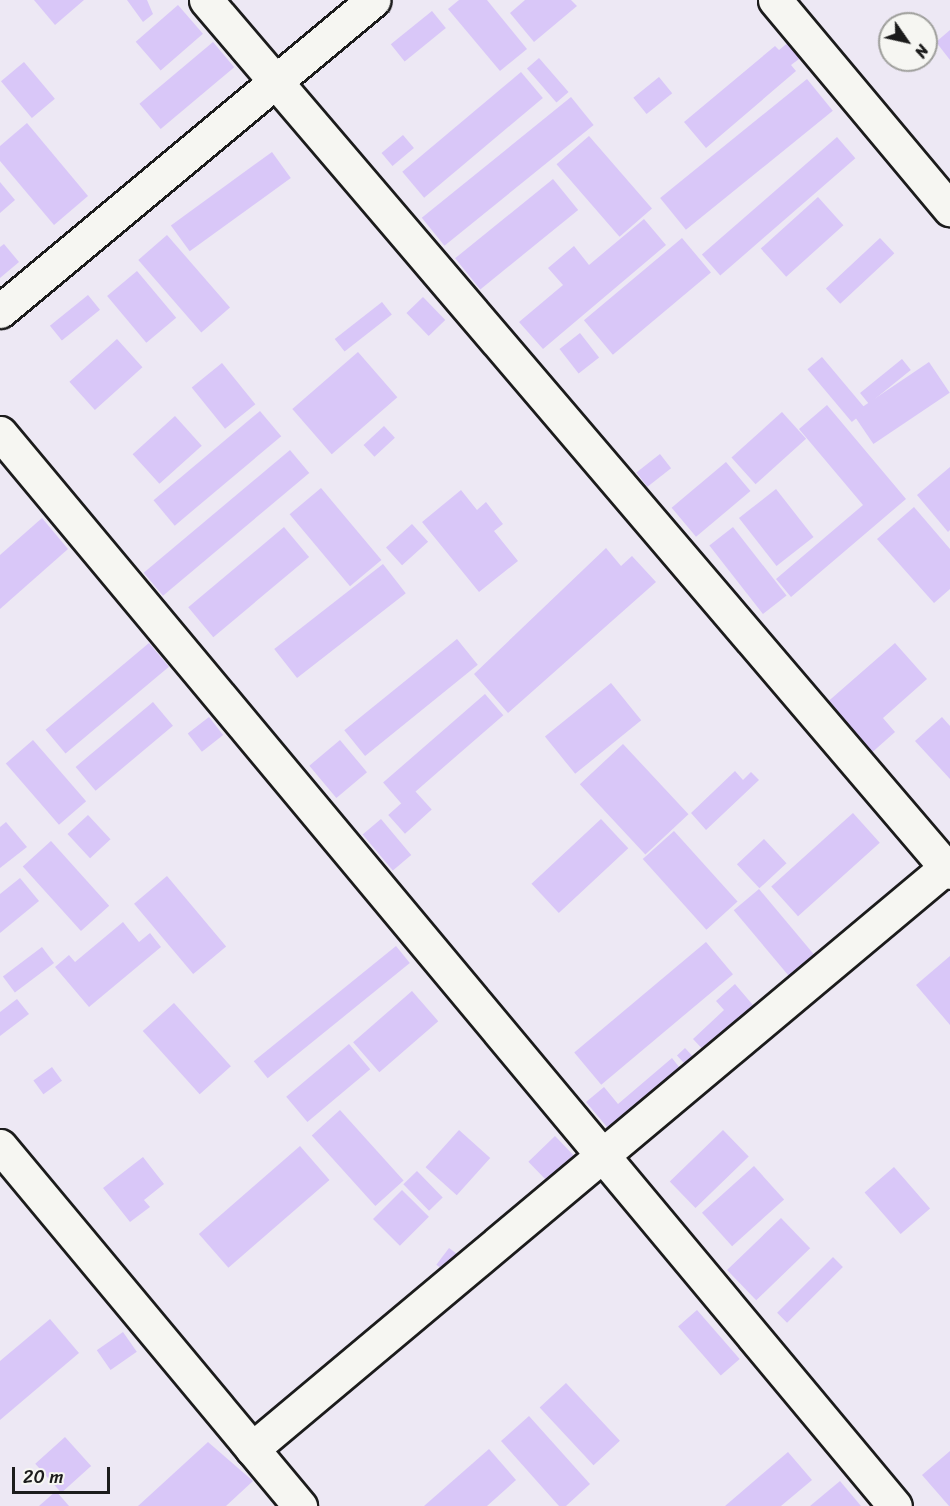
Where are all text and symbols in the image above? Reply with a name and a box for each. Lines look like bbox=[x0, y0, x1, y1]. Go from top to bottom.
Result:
north arrow bbox=[878, 12, 938, 72]
text: N bbox=[907, 39, 937, 64]
scale bar bbox=[15, 1455, 112, 1493]
text: 20 m bbox=[23, 1461, 63, 1493]

